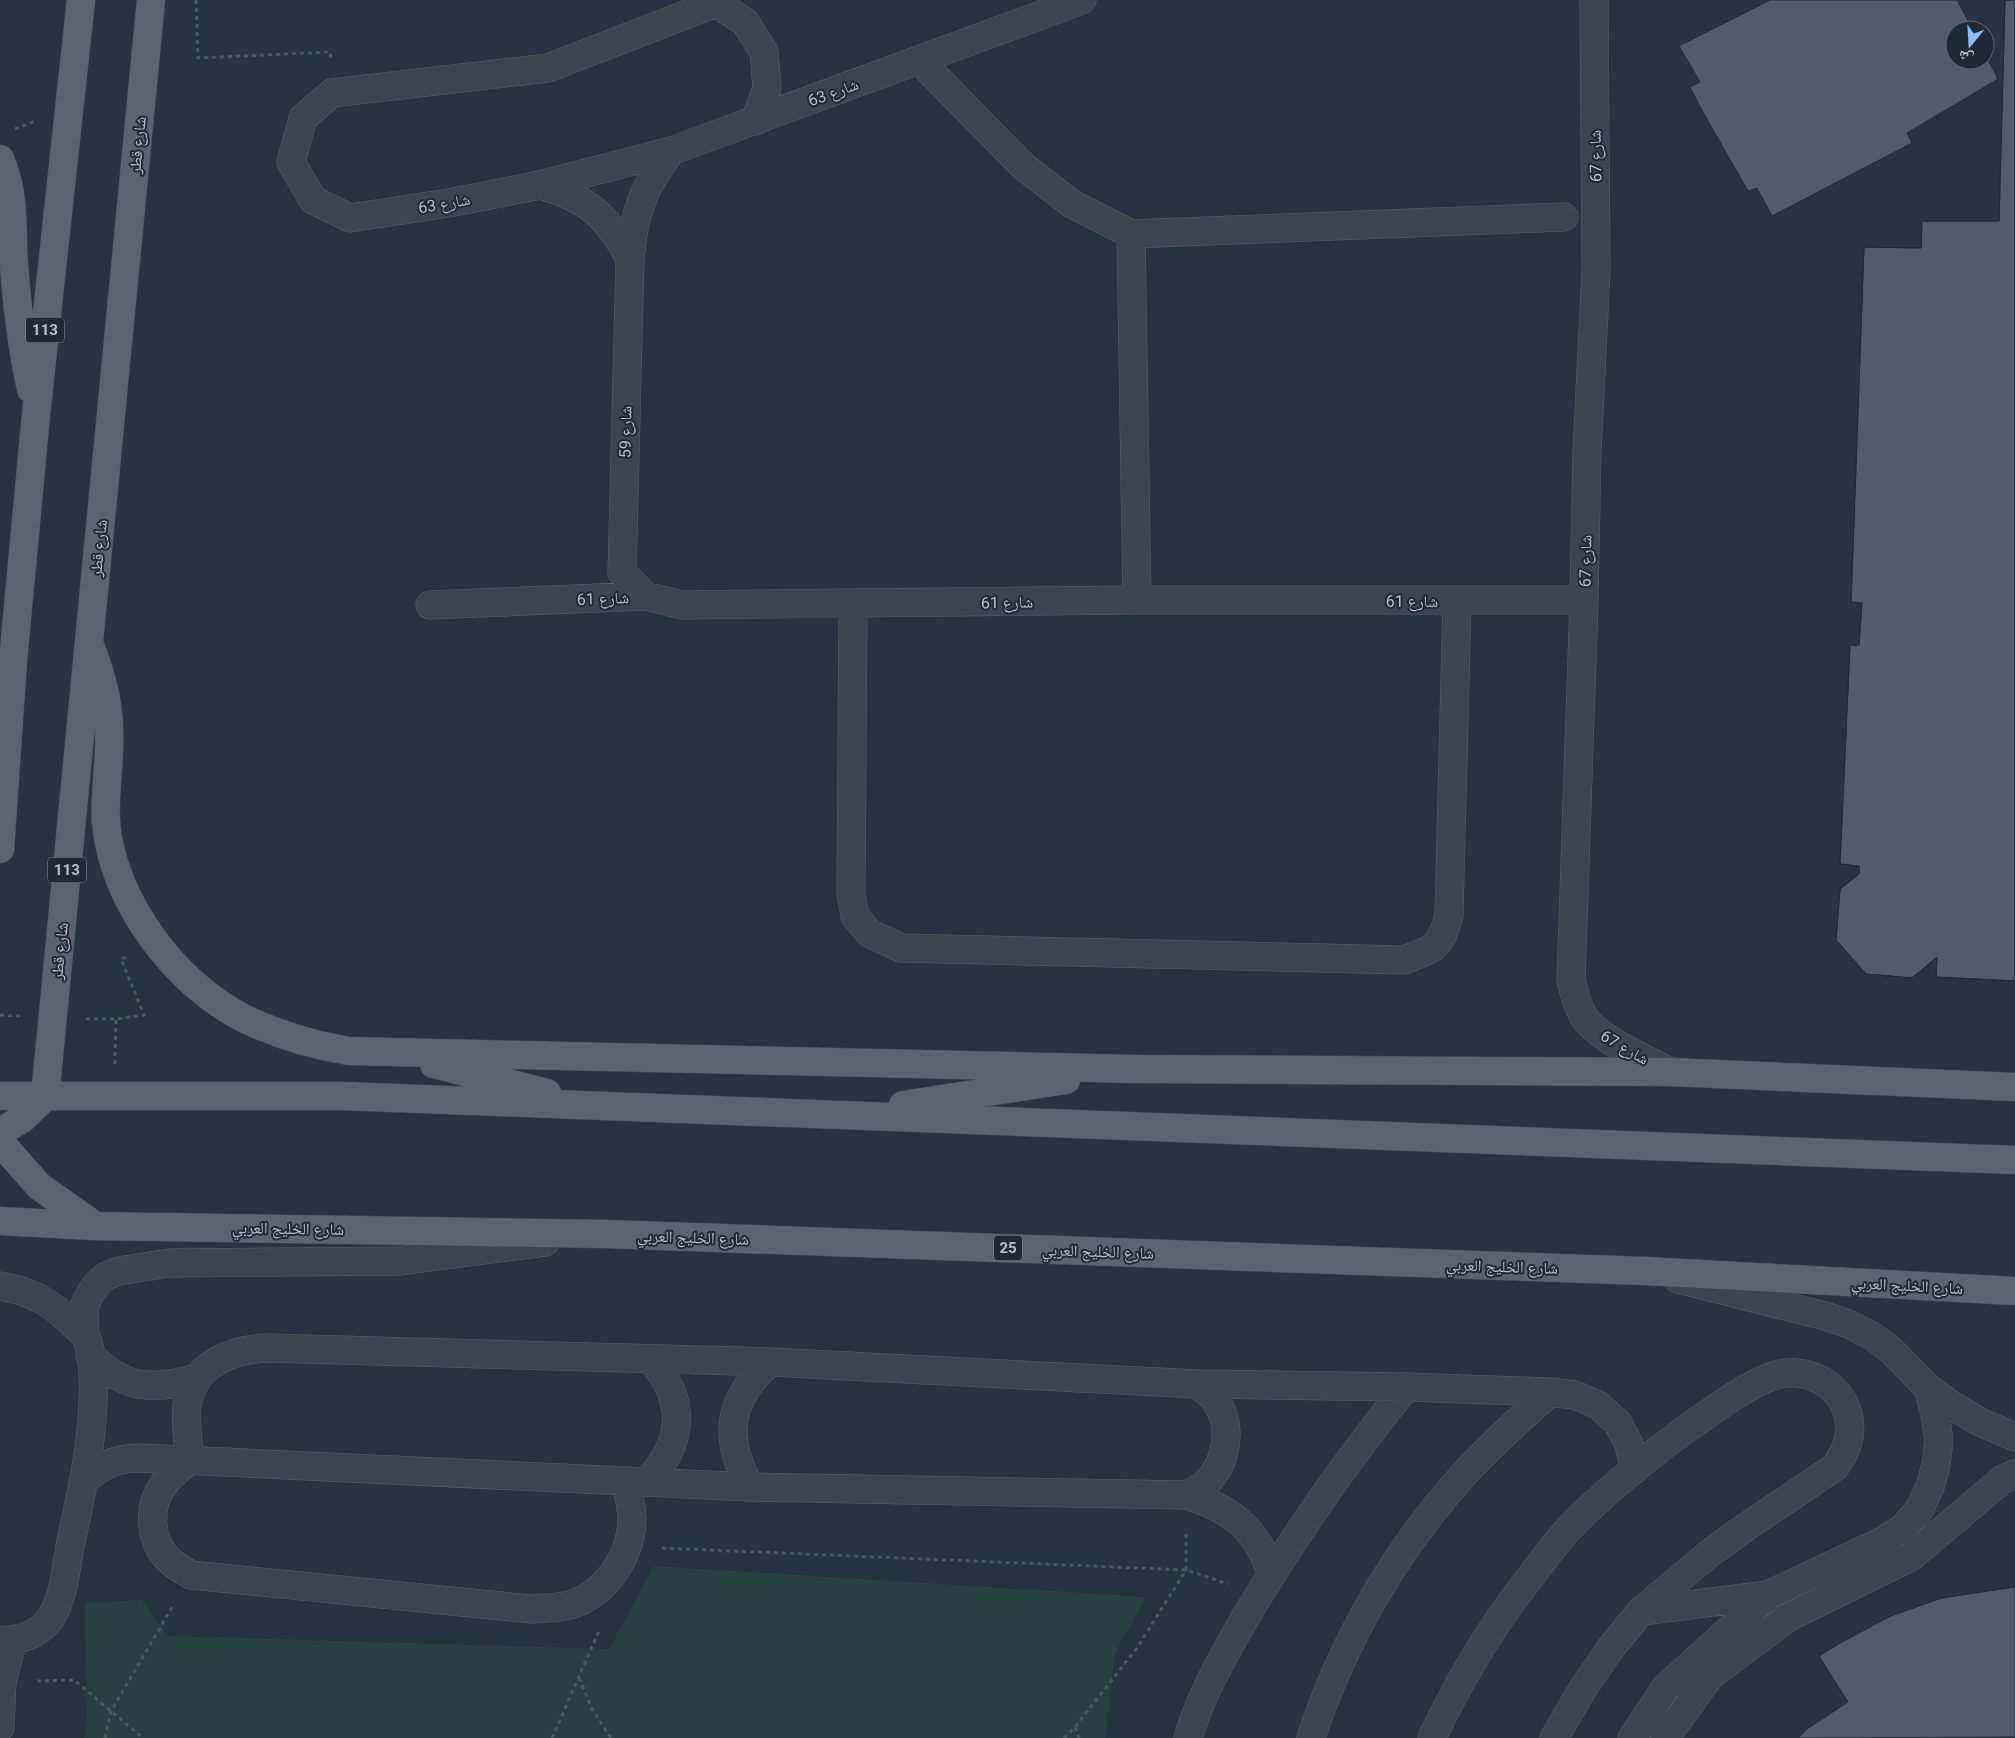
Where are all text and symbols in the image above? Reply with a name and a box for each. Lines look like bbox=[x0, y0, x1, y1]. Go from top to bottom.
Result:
north arrow bbox=[1945, 20, 1995, 70]
text: ش bbox=[1956, 46, 1976, 67]
street label: شارع 63 bbox=[805, 75, 861, 111]
street label: شارع قطر bbox=[125, 115, 151, 176]
street label: شارع 67 bbox=[1586, 130, 1606, 182]
street label: شارع 63 bbox=[417, 190, 472, 218]
road number: 113 bbox=[26, 318, 64, 342]
street label: شارع 59 bbox=[616, 406, 636, 458]
street label: شارع قطر bbox=[86, 518, 112, 579]
street label: شارع 67 bbox=[1576, 535, 1596, 587]
street label: شارع 61 bbox=[577, 588, 630, 610]
street label: شارع 61 bbox=[1386, 592, 1438, 612]
street label: شارع 61 bbox=[981, 593, 1033, 613]
road number: 113 bbox=[48, 858, 86, 882]
street label: شارع قطر bbox=[47, 921, 73, 982]
street label: شارع 67 bbox=[1597, 1026, 1652, 1070]
street label: شارع الخليج العربي bbox=[232, 1218, 344, 1242]
street label: شارع الخليج العربي bbox=[636, 1226, 749, 1252]
road number: 25 bbox=[994, 1236, 1022, 1260]
street label: شارع الخليج العربي bbox=[1041, 1240, 1154, 1266]
street label: شارع الخليج العربي bbox=[1445, 1255, 1558, 1281]
street label: شارع الخليج العربي bbox=[1850, 1273, 1964, 1301]

